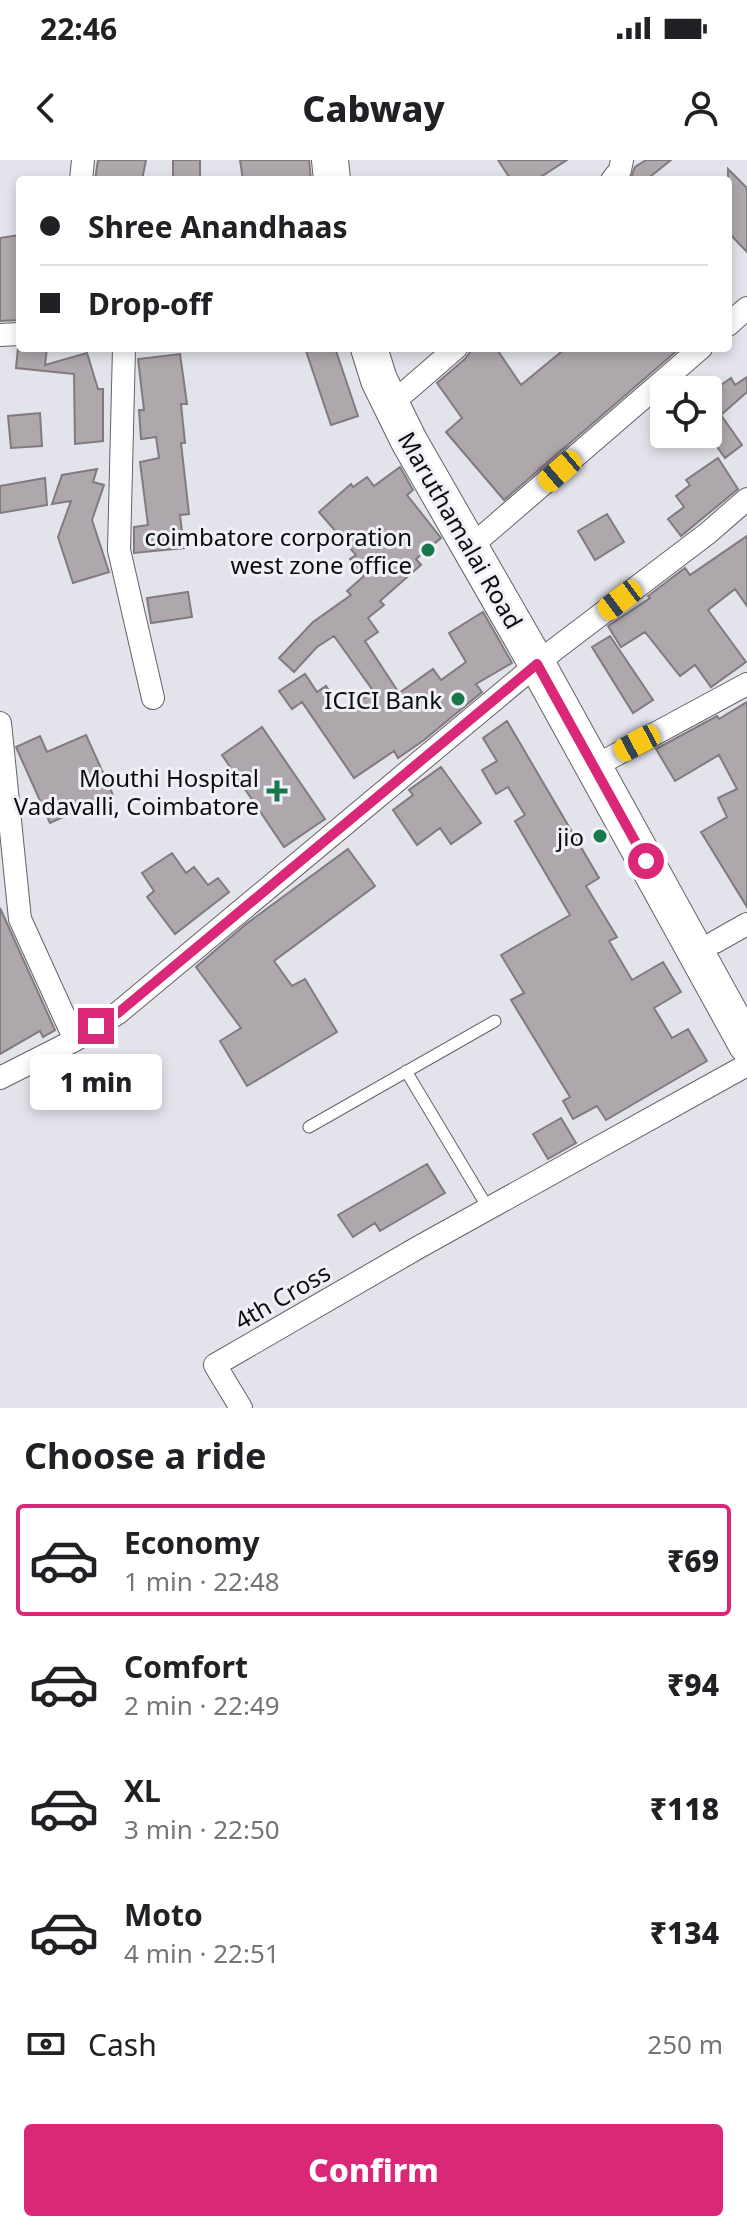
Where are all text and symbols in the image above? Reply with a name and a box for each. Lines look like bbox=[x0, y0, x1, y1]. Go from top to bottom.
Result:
text: 22:46 bbox=[40, 8, 117, 49]
text: Cabway bbox=[302, 84, 445, 133]
icon: back bbox=[24, 86, 68, 130]
icon: person bbox=[679, 86, 723, 130]
text: Shree Anandhaas bbox=[88, 206, 348, 247]
text: Drop-off bbox=[88, 283, 212, 324]
map controls bbox=[650, 376, 722, 448]
button: locate bbox=[650, 376, 722, 448]
street label: Maruthamalai Road bbox=[391, 425, 531, 635]
car bbox=[534, 446, 586, 496]
place label: coimbatore corporation west zone office bbox=[144, 520, 412, 581]
marker: coimbatore corporation west zone office bbox=[419, 541, 437, 559]
car bbox=[594, 576, 646, 624]
place label: ICICI Bank bbox=[324, 683, 442, 716]
marker: ICICI Bank bbox=[449, 690, 467, 708]
car bbox=[610, 721, 664, 765]
place label: Mouthi Hospital Vadavalli, Coimbatore bbox=[14, 761, 259, 822]
marker: Mouthi Hospital Vadavalli, Coimbatore bbox=[266, 780, 288, 802]
place label: jio bbox=[555, 820, 584, 853]
marker: jio bbox=[591, 827, 609, 845]
route start bbox=[628, 843, 664, 879]
route end bbox=[78, 1008, 114, 1044]
callout: 1 min bbox=[30, 1054, 162, 1110]
text: 1 min bbox=[60, 1064, 132, 1100]
street label: 4th Cross bbox=[228, 1255, 336, 1337]
text: Choose a ride bbox=[24, 1431, 266, 1480]
text: Economy bbox=[124, 1522, 260, 1563]
icon: car bbox=[28, 1524, 100, 1596]
text: ₹69 bbox=[667, 1540, 719, 1581]
text: 1 min · 22:48 bbox=[124, 1563, 280, 1599]
text: Comfort bbox=[124, 1646, 248, 1687]
icon: car bbox=[28, 1648, 100, 1720]
text: ₹94 bbox=[667, 1664, 719, 1705]
text: 2 min · 22:49 bbox=[124, 1687, 280, 1723]
text: XL bbox=[124, 1770, 161, 1811]
icon: car bbox=[28, 1772, 100, 1844]
text: ₹118 bbox=[650, 1788, 719, 1829]
text: 3 min · 22:50 bbox=[124, 1811, 280, 1847]
text: Moto bbox=[124, 1894, 203, 1935]
icon: car bbox=[28, 1896, 100, 1968]
text: ₹134 bbox=[650, 1912, 719, 1953]
text: 4 min · 22:51 bbox=[124, 1935, 280, 1971]
icon: cash bbox=[24, 2022, 68, 2066]
text: Cash bbox=[88, 2024, 157, 2065]
text: 250 m bbox=[647, 2026, 723, 2062]
button: Confirm bbox=[24, 2124, 723, 2216]

